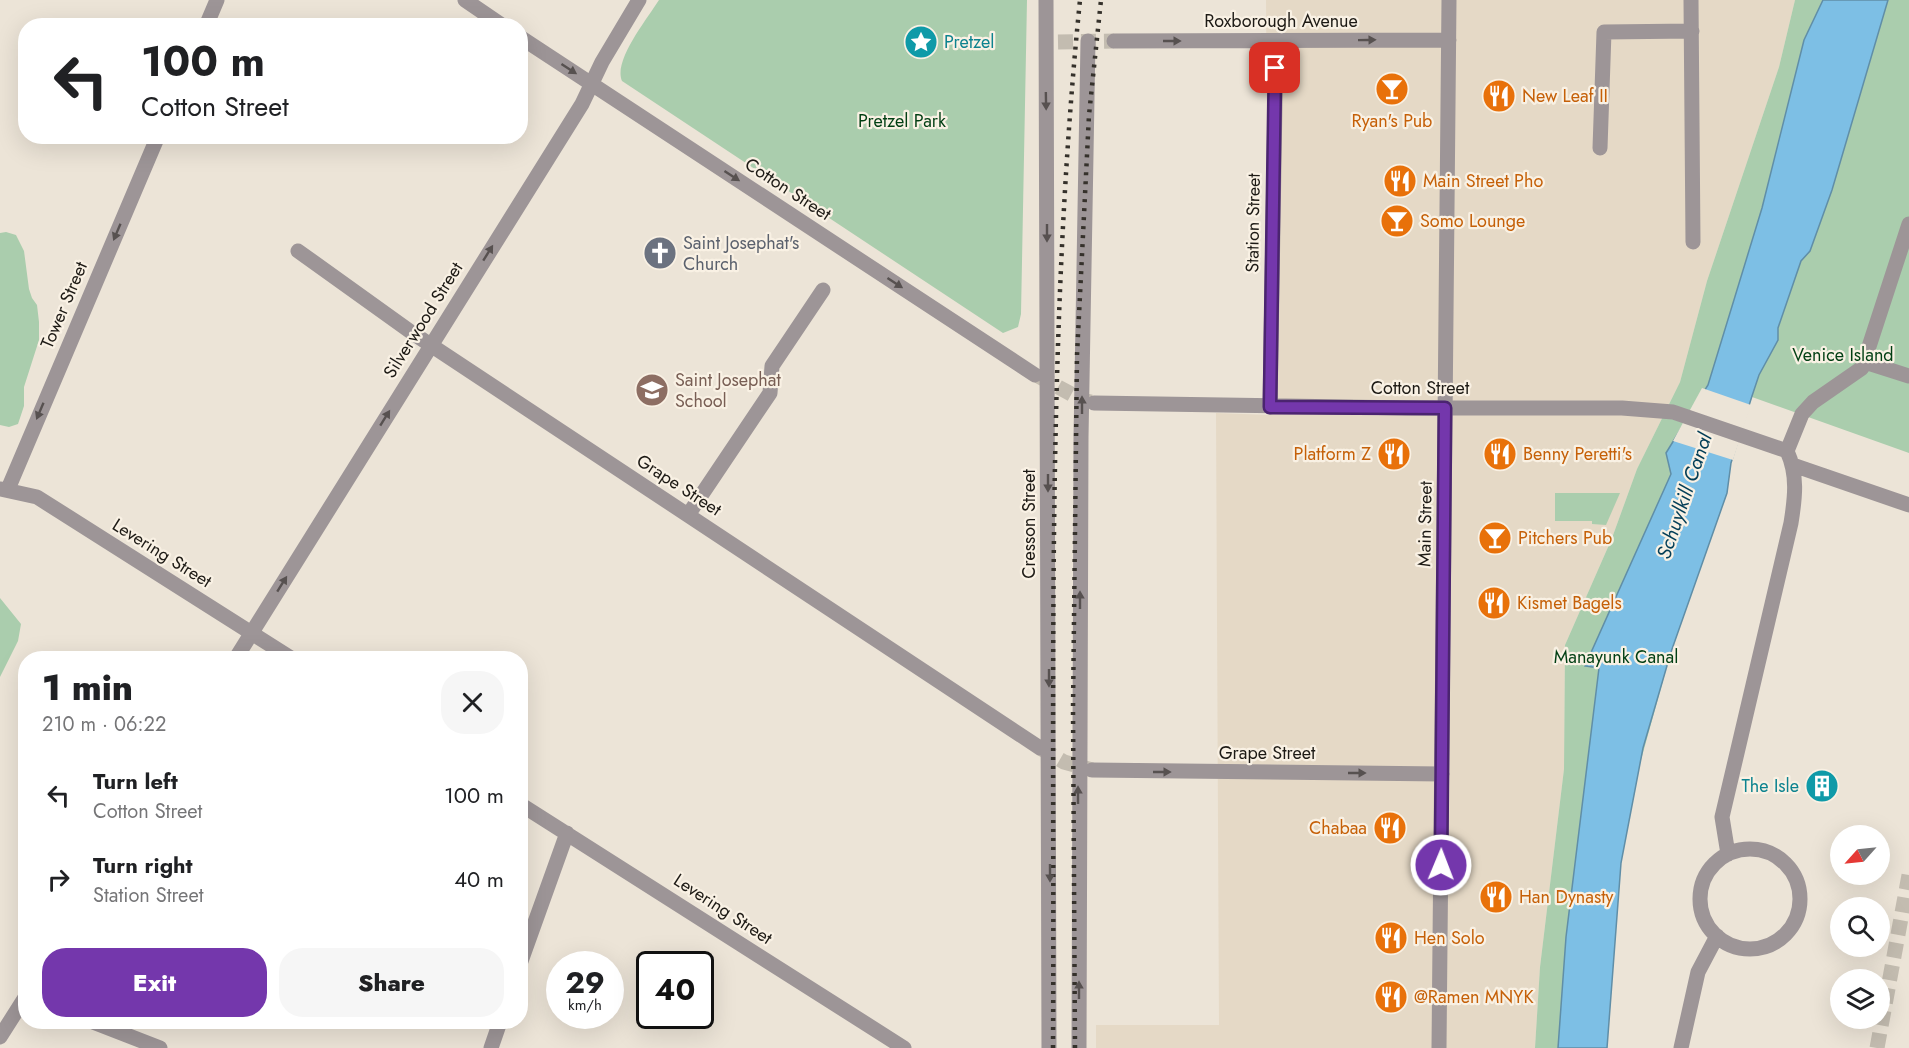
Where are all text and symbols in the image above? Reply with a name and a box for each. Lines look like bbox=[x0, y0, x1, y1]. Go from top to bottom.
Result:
street label: Roxborough Avenue bbox=[1204, 8, 1358, 34]
place icon: Pretzel bbox=[903, 24, 939, 60]
place label: Pretzel bbox=[944, 29, 994, 55]
text: 100 m bbox=[141, 31, 265, 92]
one-way arrow bbox=[1358, 35, 1377, 45]
one-way arrow bbox=[1163, 36, 1182, 46]
icon: left bbox=[42, 42, 120, 120]
pin bbox=[1249, 42, 1300, 93]
icon: arrive bbox=[1258, 51, 1291, 84]
one-way arrow bbox=[561, 63, 577, 75]
bar icon: Ryan's Pub bbox=[1374, 71, 1410, 107]
restaurant icon: New Leaf II bbox=[1481, 78, 1517, 114]
place label: New Leaf II bbox=[1522, 83, 1608, 109]
text: Cotton Street bbox=[141, 87, 289, 126]
one-way arrow bbox=[1042, 91, 1051, 110]
park label: Pretzel Park bbox=[858, 108, 946, 134]
place label: Ryan's Pub bbox=[1352, 108, 1432, 134]
street label: Cotton Street bbox=[740, 151, 837, 227]
restaurant icon: Main Street Pho bbox=[1382, 163, 1418, 199]
place label: Main Street Pho bbox=[1423, 168, 1543, 194]
one-way arrow bbox=[724, 170, 740, 182]
street label: Station Street bbox=[1239, 172, 1267, 273]
bar icon: Somo Lounge bbox=[1379, 203, 1415, 239]
place label: Somo Lounge bbox=[1420, 208, 1525, 234]
one-way arrow bbox=[112, 223, 122, 241]
one-way arrow bbox=[1042, 223, 1052, 242]
place label: Saint Josephat's Church bbox=[683, 230, 799, 277]
church icon: Saint Josephat's Church bbox=[642, 235, 678, 271]
one-way arrow bbox=[483, 245, 494, 261]
street label: Silverwood Street bbox=[377, 256, 470, 383]
street label: Tower Street bbox=[34, 257, 94, 352]
one-way arrow bbox=[887, 277, 903, 289]
park label: Venice Island bbox=[1792, 342, 1894, 368]
place label: Saint Josephat School bbox=[675, 367, 781, 414]
school or university icon: Saint Josephat School bbox=[634, 372, 670, 408]
street label: Cotton Street bbox=[1371, 375, 1470, 401]
one-way arrow bbox=[1077, 395, 1086, 414]
one-way arrow bbox=[35, 402, 44, 420]
one-way arrow bbox=[379, 410, 390, 426]
water label: Schuylkill Canal bbox=[1649, 428, 1720, 563]
restaurant icon: Platform Z bbox=[1376, 436, 1412, 472]
restaurant icon: Benny Peretti's bbox=[1482, 436, 1518, 472]
place label: Platform Z bbox=[1294, 441, 1371, 467]
place label: Benny Peretti's bbox=[1523, 441, 1632, 467]
street label: Grape Street bbox=[631, 448, 727, 523]
street label: Cresson Street bbox=[1016, 469, 1042, 579]
one-way arrow bbox=[1043, 474, 1053, 493]
street label: Main Street bbox=[1411, 480, 1439, 567]
street label: Levering Street bbox=[107, 512, 217, 594]
bar icon: Pitchers Pub bbox=[1477, 520, 1513, 556]
place label: Pitchers Pub bbox=[1518, 525, 1612, 551]
one-way arrow bbox=[276, 576, 287, 592]
restaurant icon: Kismet Bagels bbox=[1476, 585, 1512, 621]
one-way arrow bbox=[1075, 590, 1085, 609]
place label: Kismet Bagels bbox=[1517, 590, 1622, 616]
park label: Manayunk Canal bbox=[1554, 644, 1678, 670]
text: 1 min bbox=[42, 661, 133, 713]
one-way arrow bbox=[1044, 669, 1054, 688]
button: close bbox=[441, 671, 504, 734]
text: 210 m · 06:22 bbox=[42, 710, 166, 739]
street label: Grape Street bbox=[1219, 740, 1316, 766]
text: Turn left bbox=[93, 765, 178, 797]
one-way arrow bbox=[1153, 767, 1172, 777]
one-way arrow bbox=[1348, 768, 1367, 778]
building icon: The Isle bbox=[1804, 768, 1840, 804]
place label: The Isle bbox=[1741, 773, 1799, 799]
icon: left bbox=[42, 779, 75, 812]
text: 100 m bbox=[444, 779, 504, 811]
one-way arrow bbox=[1073, 785, 1083, 804]
text: Cotton Street bbox=[93, 797, 202, 826]
restaurant icon: Chabaa bbox=[1372, 810, 1408, 846]
place label: Chabaa bbox=[1309, 815, 1367, 841]
north arrow bbox=[1830, 825, 1890, 885]
map controls bbox=[1830, 825, 1890, 1029]
position arrow bbox=[1409, 833, 1473, 897]
text: Turn right bbox=[93, 849, 193, 881]
icon: right bbox=[42, 863, 75, 896]
text: 40 m bbox=[454, 863, 504, 895]
one-way arrow bbox=[1045, 864, 1055, 883]
street label: Levering Street bbox=[669, 867, 778, 951]
restaurant icon: Han Dynasty bbox=[1478, 879, 1514, 915]
text: Station Street bbox=[93, 881, 204, 910]
place label: Han Dynasty bbox=[1519, 884, 1613, 910]
button: search bbox=[1830, 897, 1890, 957]
restaurant icon: Hen Solo bbox=[1373, 920, 1409, 956]
place label: Hen Solo bbox=[1414, 925, 1485, 951]
button: Exit bbox=[42, 948, 267, 1017]
button: Share bbox=[279, 948, 504, 1017]
speed limit sign: 40 bbox=[636, 951, 714, 1029]
text: 29 bbox=[565, 961, 605, 1004]
button: layers bbox=[1830, 969, 1890, 1029]
restaurant icon: @Ramen MNYK bbox=[1373, 979, 1409, 1015]
one-way arrow bbox=[1074, 980, 1084, 999]
place label: @Ramen MNYK bbox=[1414, 984, 1534, 1010]
text: km/h bbox=[568, 994, 602, 1016]

